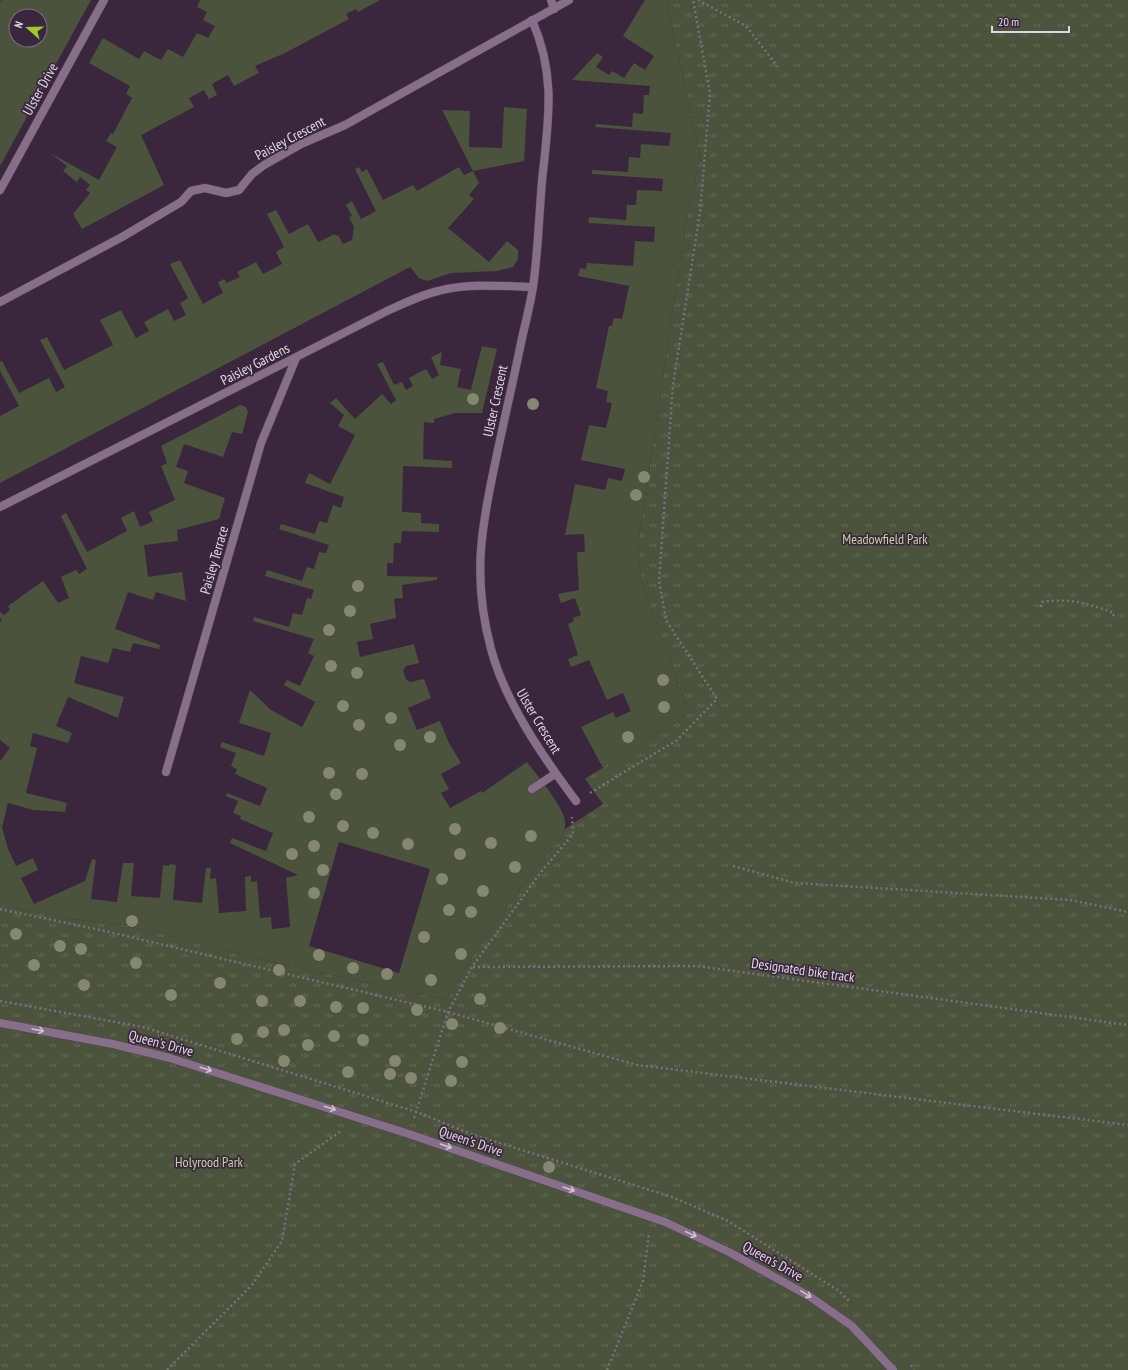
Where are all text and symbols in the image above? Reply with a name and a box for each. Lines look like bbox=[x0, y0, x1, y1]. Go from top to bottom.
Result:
north arrow bbox=[8, 8, 48, 48]
scale bar bbox=[992, 8, 1069, 34]
text: 20 m bbox=[998, 14, 1019, 29]
text: N bbox=[11, 19, 26, 30]
street label: Ulster Drive bbox=[18, 60, 62, 118]
street label: Paisley Crescent bbox=[252, 112, 328, 164]
street label: Paisley Gardens bbox=[218, 339, 293, 389]
street label: Ulster Crescent bbox=[479, 363, 511, 438]
street label: Paisley Terrace bbox=[196, 524, 232, 596]
park label: Meadowfield Park bbox=[842, 530, 928, 548]
street label: Ulster Crescent bbox=[513, 685, 566, 757]
street label: Designated bike track bbox=[750, 954, 856, 986]
one-way arrow bbox=[31, 1026, 44, 1034]
street label: Queen's Drive bbox=[127, 1026, 196, 1060]
one-way arrow bbox=[199, 1066, 212, 1073]
one-way arrow bbox=[323, 1105, 335, 1113]
street label: Queen's Drive bbox=[437, 1122, 505, 1160]
one-way arrow bbox=[440, 1143, 452, 1151]
park label: Holyrood Park bbox=[175, 1153, 243, 1171]
one-way arrow bbox=[563, 1185, 575, 1193]
one-way arrow bbox=[685, 1231, 697, 1238]
street label: Queen's Drive bbox=[740, 1237, 807, 1285]
one-way arrow bbox=[800, 1291, 812, 1299]

